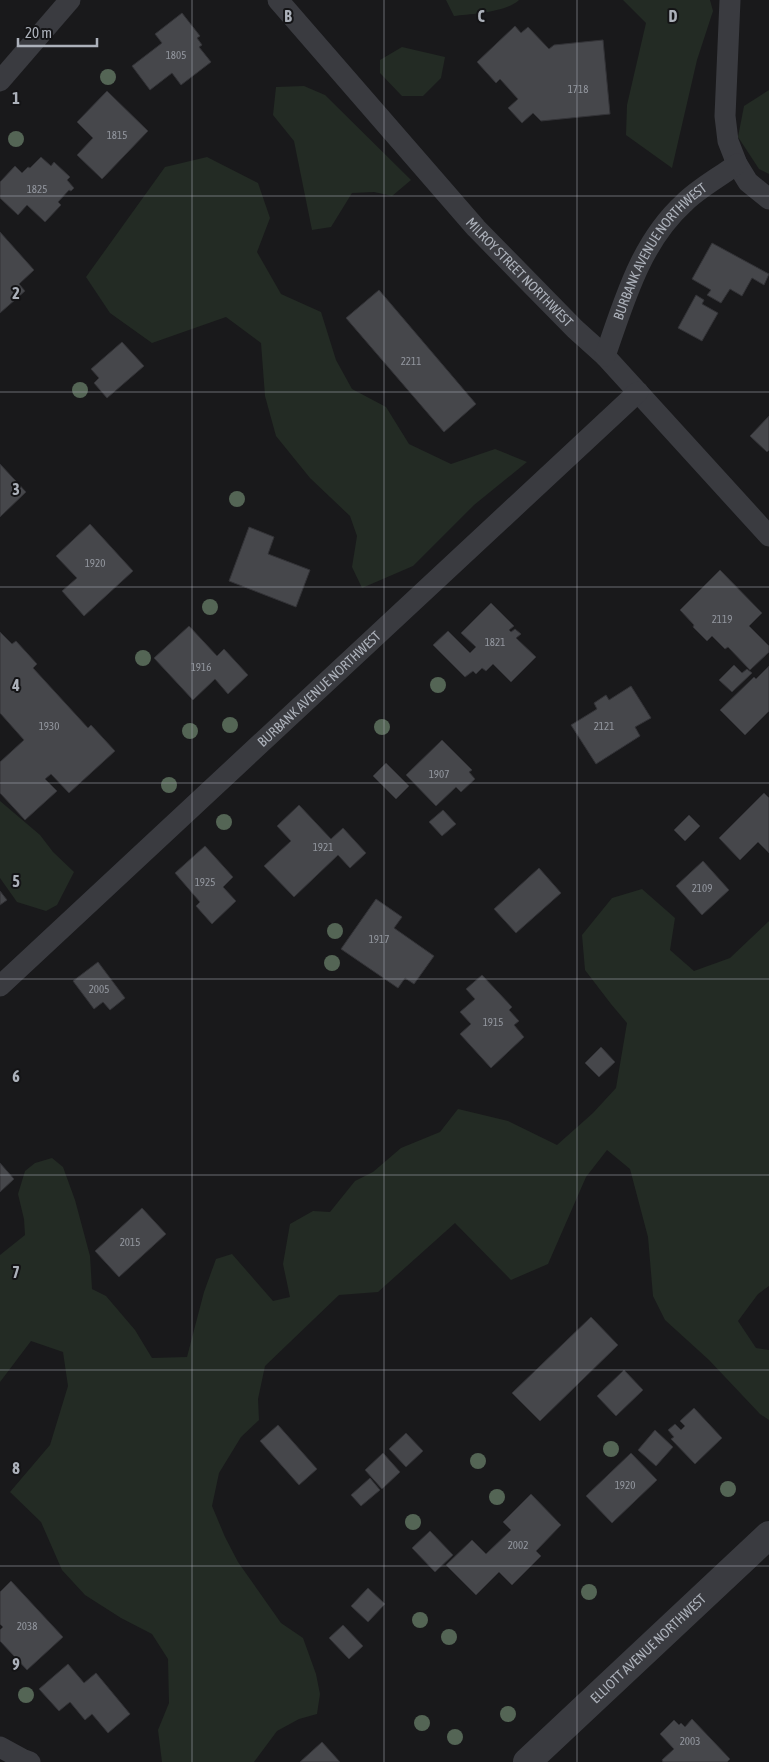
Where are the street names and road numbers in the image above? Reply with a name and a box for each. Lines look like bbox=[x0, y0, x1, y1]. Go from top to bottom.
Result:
street label: BURBANK AVENUE NORTHWEST bbox=[610, 180, 710, 322]
street label: MILROY STREET NORTHWEST bbox=[463, 214, 576, 330]
street label: BURBANK AVENUE NORTHWEST bbox=[254, 628, 384, 750]
street label: ELLIOTT AVENUE NORTHWEST bbox=[587, 1590, 709, 1706]

